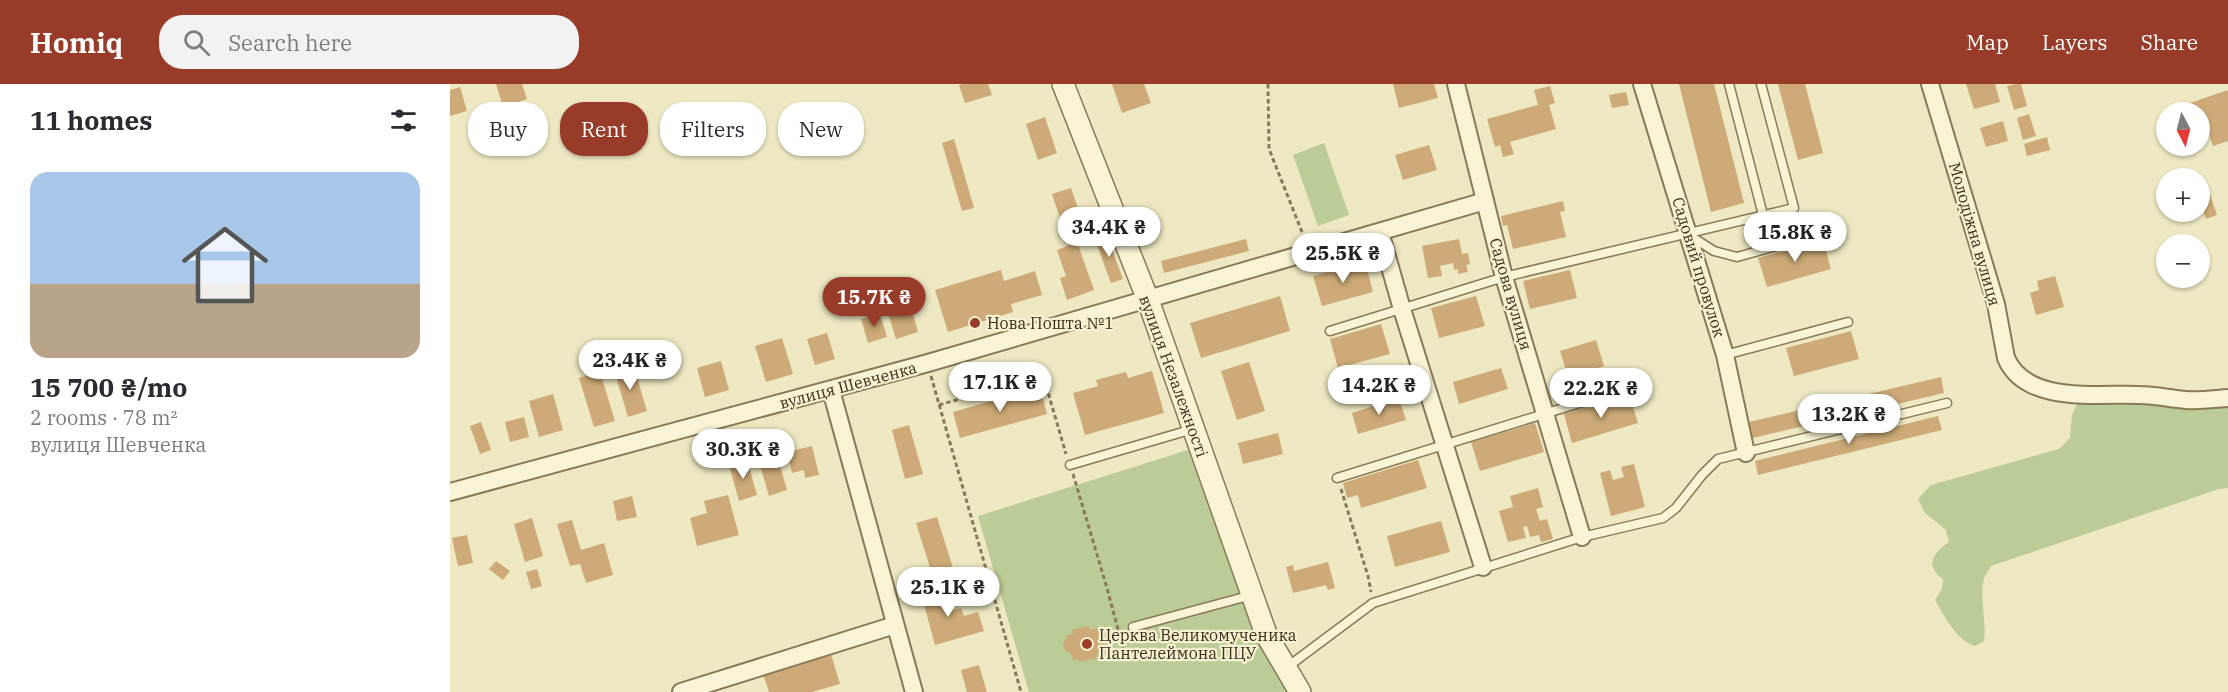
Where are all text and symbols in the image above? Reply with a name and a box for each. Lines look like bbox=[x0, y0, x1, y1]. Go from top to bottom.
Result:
search box bbox=[159, 15, 579, 69]
text: Homiq bbox=[30, 24, 123, 61]
icon: search bbox=[180, 26, 213, 59]
text: Search here bbox=[228, 28, 352, 57]
text: Map bbox=[1966, 28, 2009, 56]
text: Layers bbox=[2042, 28, 2108, 56]
text: Share bbox=[2141, 28, 2198, 56]
chip: Buy bbox=[468, 102, 548, 156]
chip: Rent bbox=[560, 102, 648, 156]
chip: Filters bbox=[660, 102, 766, 156]
chip: New bbox=[778, 102, 864, 156]
north arrow bbox=[2156, 102, 2210, 156]
map controls bbox=[2156, 102, 2210, 288]
text: 11 homes bbox=[30, 103, 152, 137]
icon: filters bbox=[387, 104, 420, 137]
street label: Молодіжна вулиця bbox=[1945, 160, 2005, 308]
button: + bbox=[2156, 168, 2210, 222]
street label: Садовий провулок bbox=[1668, 194, 1730, 340]
pin: 34.4K ₴ bbox=[1054, 207, 1164, 258]
icon: home bbox=[171, 211, 279, 319]
pin: 15.8K ₴ bbox=[1740, 212, 1850, 263]
text: 34.4K ₴ bbox=[1072, 213, 1146, 240]
text: 15.8K ₴ bbox=[1758, 218, 1832, 245]
pin: 25.5K ₴ bbox=[1288, 233, 1398, 284]
button: − bbox=[2156, 234, 2210, 288]
street label: Садова вулиця bbox=[1485, 235, 1537, 353]
text: 25.5K ₴ bbox=[1306, 239, 1380, 266]
pin: 15.7K ₴ bbox=[819, 277, 929, 328]
text: 15.7K ₴ bbox=[837, 283, 911, 310]
street label: вулиця Незалежності bbox=[1135, 292, 1213, 460]
place label: Нова Пошта №1 bbox=[987, 313, 1114, 333]
marker: Нова Пошта №1 bbox=[968, 316, 982, 330]
pin: 23.4K ₴ bbox=[575, 340, 685, 391]
text: 23.4K ₴ bbox=[593, 346, 667, 373]
street label: вулиця Шевченка bbox=[777, 357, 919, 413]
pin: 17.1K ₴ bbox=[945, 362, 1055, 413]
pin: 14.2K ₴ bbox=[1324, 365, 1434, 416]
text: 17.1K ₴ bbox=[963, 368, 1037, 395]
pin: 22.2K ₴ bbox=[1546, 368, 1656, 419]
text: 15 700 ₴/mo bbox=[30, 370, 187, 404]
text: 14.2K ₴ bbox=[1342, 371, 1416, 398]
text: 22.2K ₴ bbox=[1564, 374, 1638, 401]
pin: 13.2K ₴ bbox=[1794, 394, 1904, 445]
text: 13.2K ₴ bbox=[1812, 400, 1886, 427]
text: 2 rooms · 78 m² bbox=[30, 404, 177, 431]
pin: 30.3K ₴ bbox=[688, 429, 798, 480]
text: вулиця Шевченка bbox=[30, 431, 207, 458]
text: 30.3K ₴ bbox=[706, 435, 780, 462]
pin: 25.1K ₴ bbox=[893, 567, 1003, 618]
text: 25.1K ₴ bbox=[911, 573, 985, 600]
place label: Церква Великомученика Пантелеймона ПЦУ bbox=[1099, 625, 1297, 663]
marker: Церква Великомученика Пантелеймона ПЦУ bbox=[1080, 637, 1094, 651]

